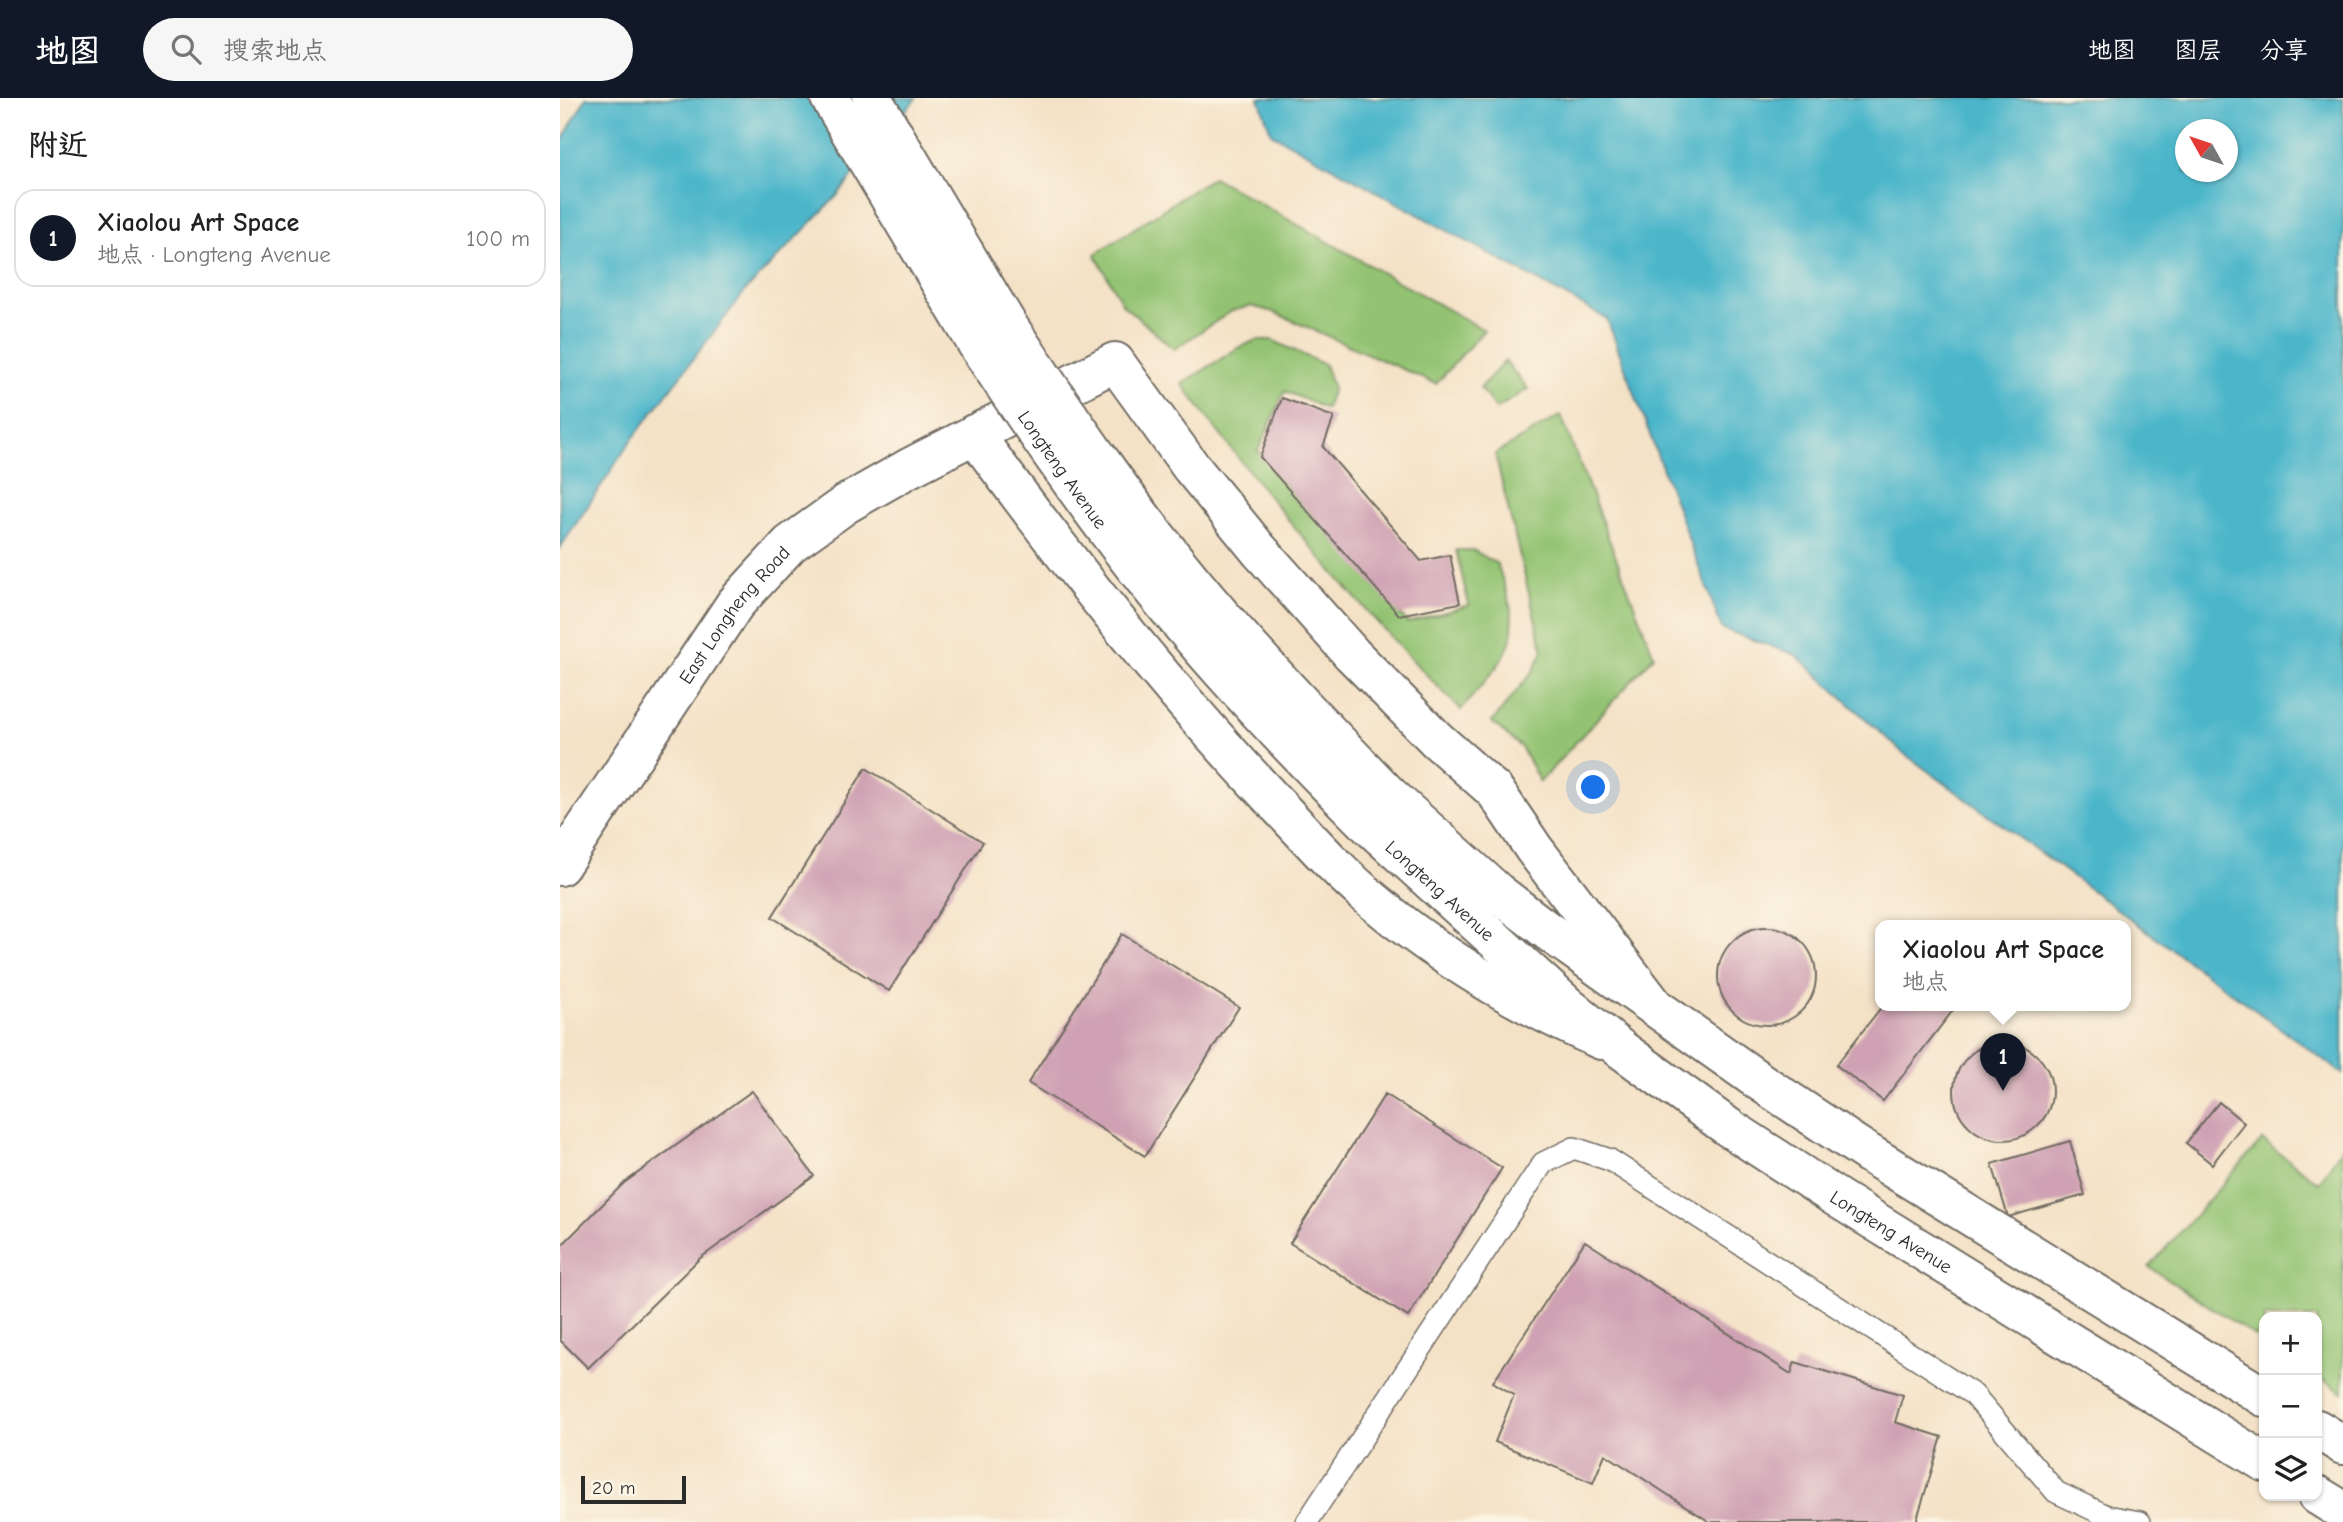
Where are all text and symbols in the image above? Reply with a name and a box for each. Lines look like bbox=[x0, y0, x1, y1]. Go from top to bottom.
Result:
search box bbox=[143, 18, 633, 81]
icon: search bbox=[167, 30, 205, 68]
text: 地图 bbox=[35, 32, 101, 70]
text: 搜索地点 bbox=[223, 36, 327, 66]
text: 地图 bbox=[2088, 36, 2136, 64]
text: 图层 bbox=[2174, 36, 2222, 64]
text: 分享 bbox=[2260, 36, 2308, 64]
north arrow bbox=[2175, 119, 2238, 182]
text: 附近 bbox=[28, 128, 88, 163]
text: Xiaolou Art Space bbox=[97, 208, 299, 238]
text: 1 bbox=[48, 225, 58, 252]
text: 100 m bbox=[466, 225, 530, 252]
text: 地点 · Longteng Avenue bbox=[97, 241, 331, 268]
street label: Longteng Avenue bbox=[1013, 407, 1111, 533]
street label: East Longheng Road bbox=[675, 542, 795, 688]
your location bbox=[1576, 770, 1610, 804]
street label: Longteng Avenue bbox=[1381, 836, 1499, 946]
popup bbox=[1875, 920, 2131, 1011]
text: Xiaolou Art Space bbox=[1902, 935, 2104, 965]
text: 地点 bbox=[1902, 968, 1948, 995]
pin: 1 bbox=[1980, 1033, 2026, 1091]
street label: Longteng Avenue bbox=[1826, 1186, 1956, 1278]
map controls bbox=[2259, 1312, 2322, 1501]
button: + bbox=[2259, 1312, 2322, 1375]
button: − bbox=[2259, 1375, 2322, 1438]
button: layers bbox=[2259, 1438, 2322, 1501]
scale bar bbox=[581, 1473, 686, 1505]
text: 20 m bbox=[592, 1477, 636, 1499]

